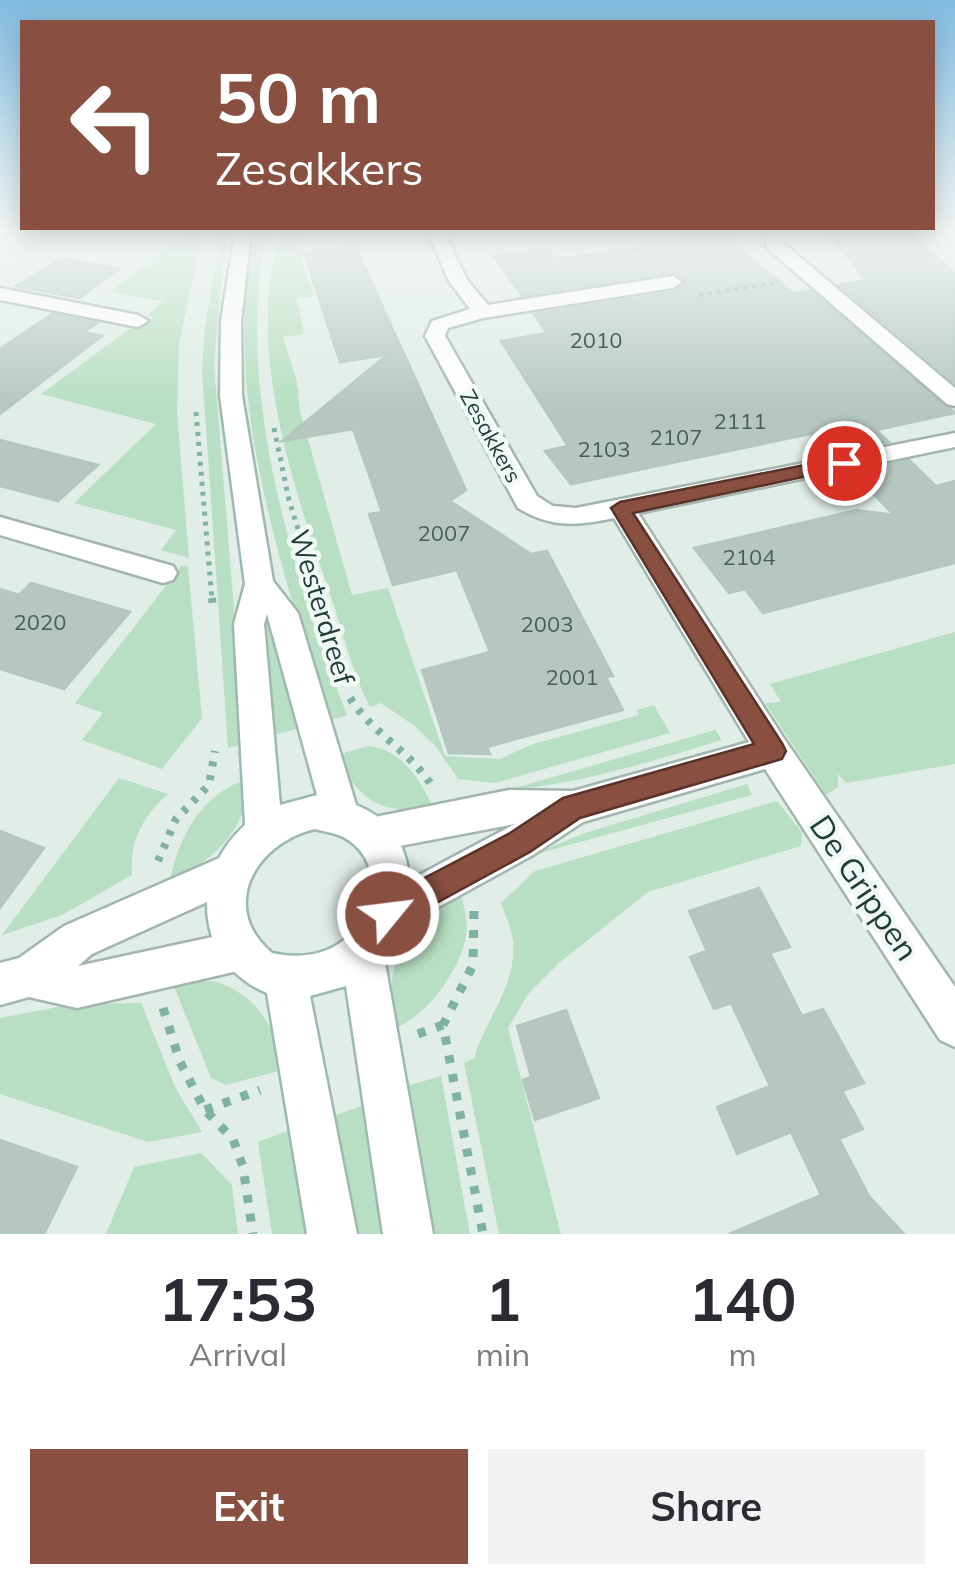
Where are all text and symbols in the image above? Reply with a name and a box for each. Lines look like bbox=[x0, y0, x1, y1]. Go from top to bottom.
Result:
text: 50 m bbox=[215, 53, 381, 141]
icon: left bbox=[50, 60, 180, 190]
text: Zesakkers bbox=[215, 140, 424, 196]
house number: 2010 bbox=[570, 326, 622, 354]
street label: Zesakkers bbox=[454, 385, 528, 487]
house number: 2111 bbox=[714, 407, 766, 435]
pin bbox=[802, 421, 887, 506]
house number: 2107 bbox=[650, 423, 702, 451]
house number: 2103 bbox=[578, 435, 630, 463]
icon: arrive bbox=[817, 436, 872, 491]
house number: 2007 bbox=[418, 519, 470, 547]
street label: Westerdreef bbox=[282, 525, 363, 689]
house number: 2104 bbox=[723, 543, 775, 571]
house number: 2020 bbox=[14, 608, 66, 636]
house number: 2003 bbox=[521, 610, 573, 638]
house number: 2001 bbox=[546, 663, 598, 691]
street label: De Grippen bbox=[802, 807, 928, 968]
position arrow bbox=[336, 862, 440, 966]
text: 17:53 bbox=[158, 1261, 317, 1336]
text: 1 bbox=[485, 1261, 521, 1336]
text: 140 bbox=[689, 1261, 797, 1336]
text: Arrival bbox=[189, 1334, 287, 1374]
text: min bbox=[476, 1334, 530, 1374]
text: m bbox=[729, 1334, 757, 1374]
button: Exit bbox=[30, 1449, 468, 1564]
button: Share bbox=[488, 1449, 925, 1564]

